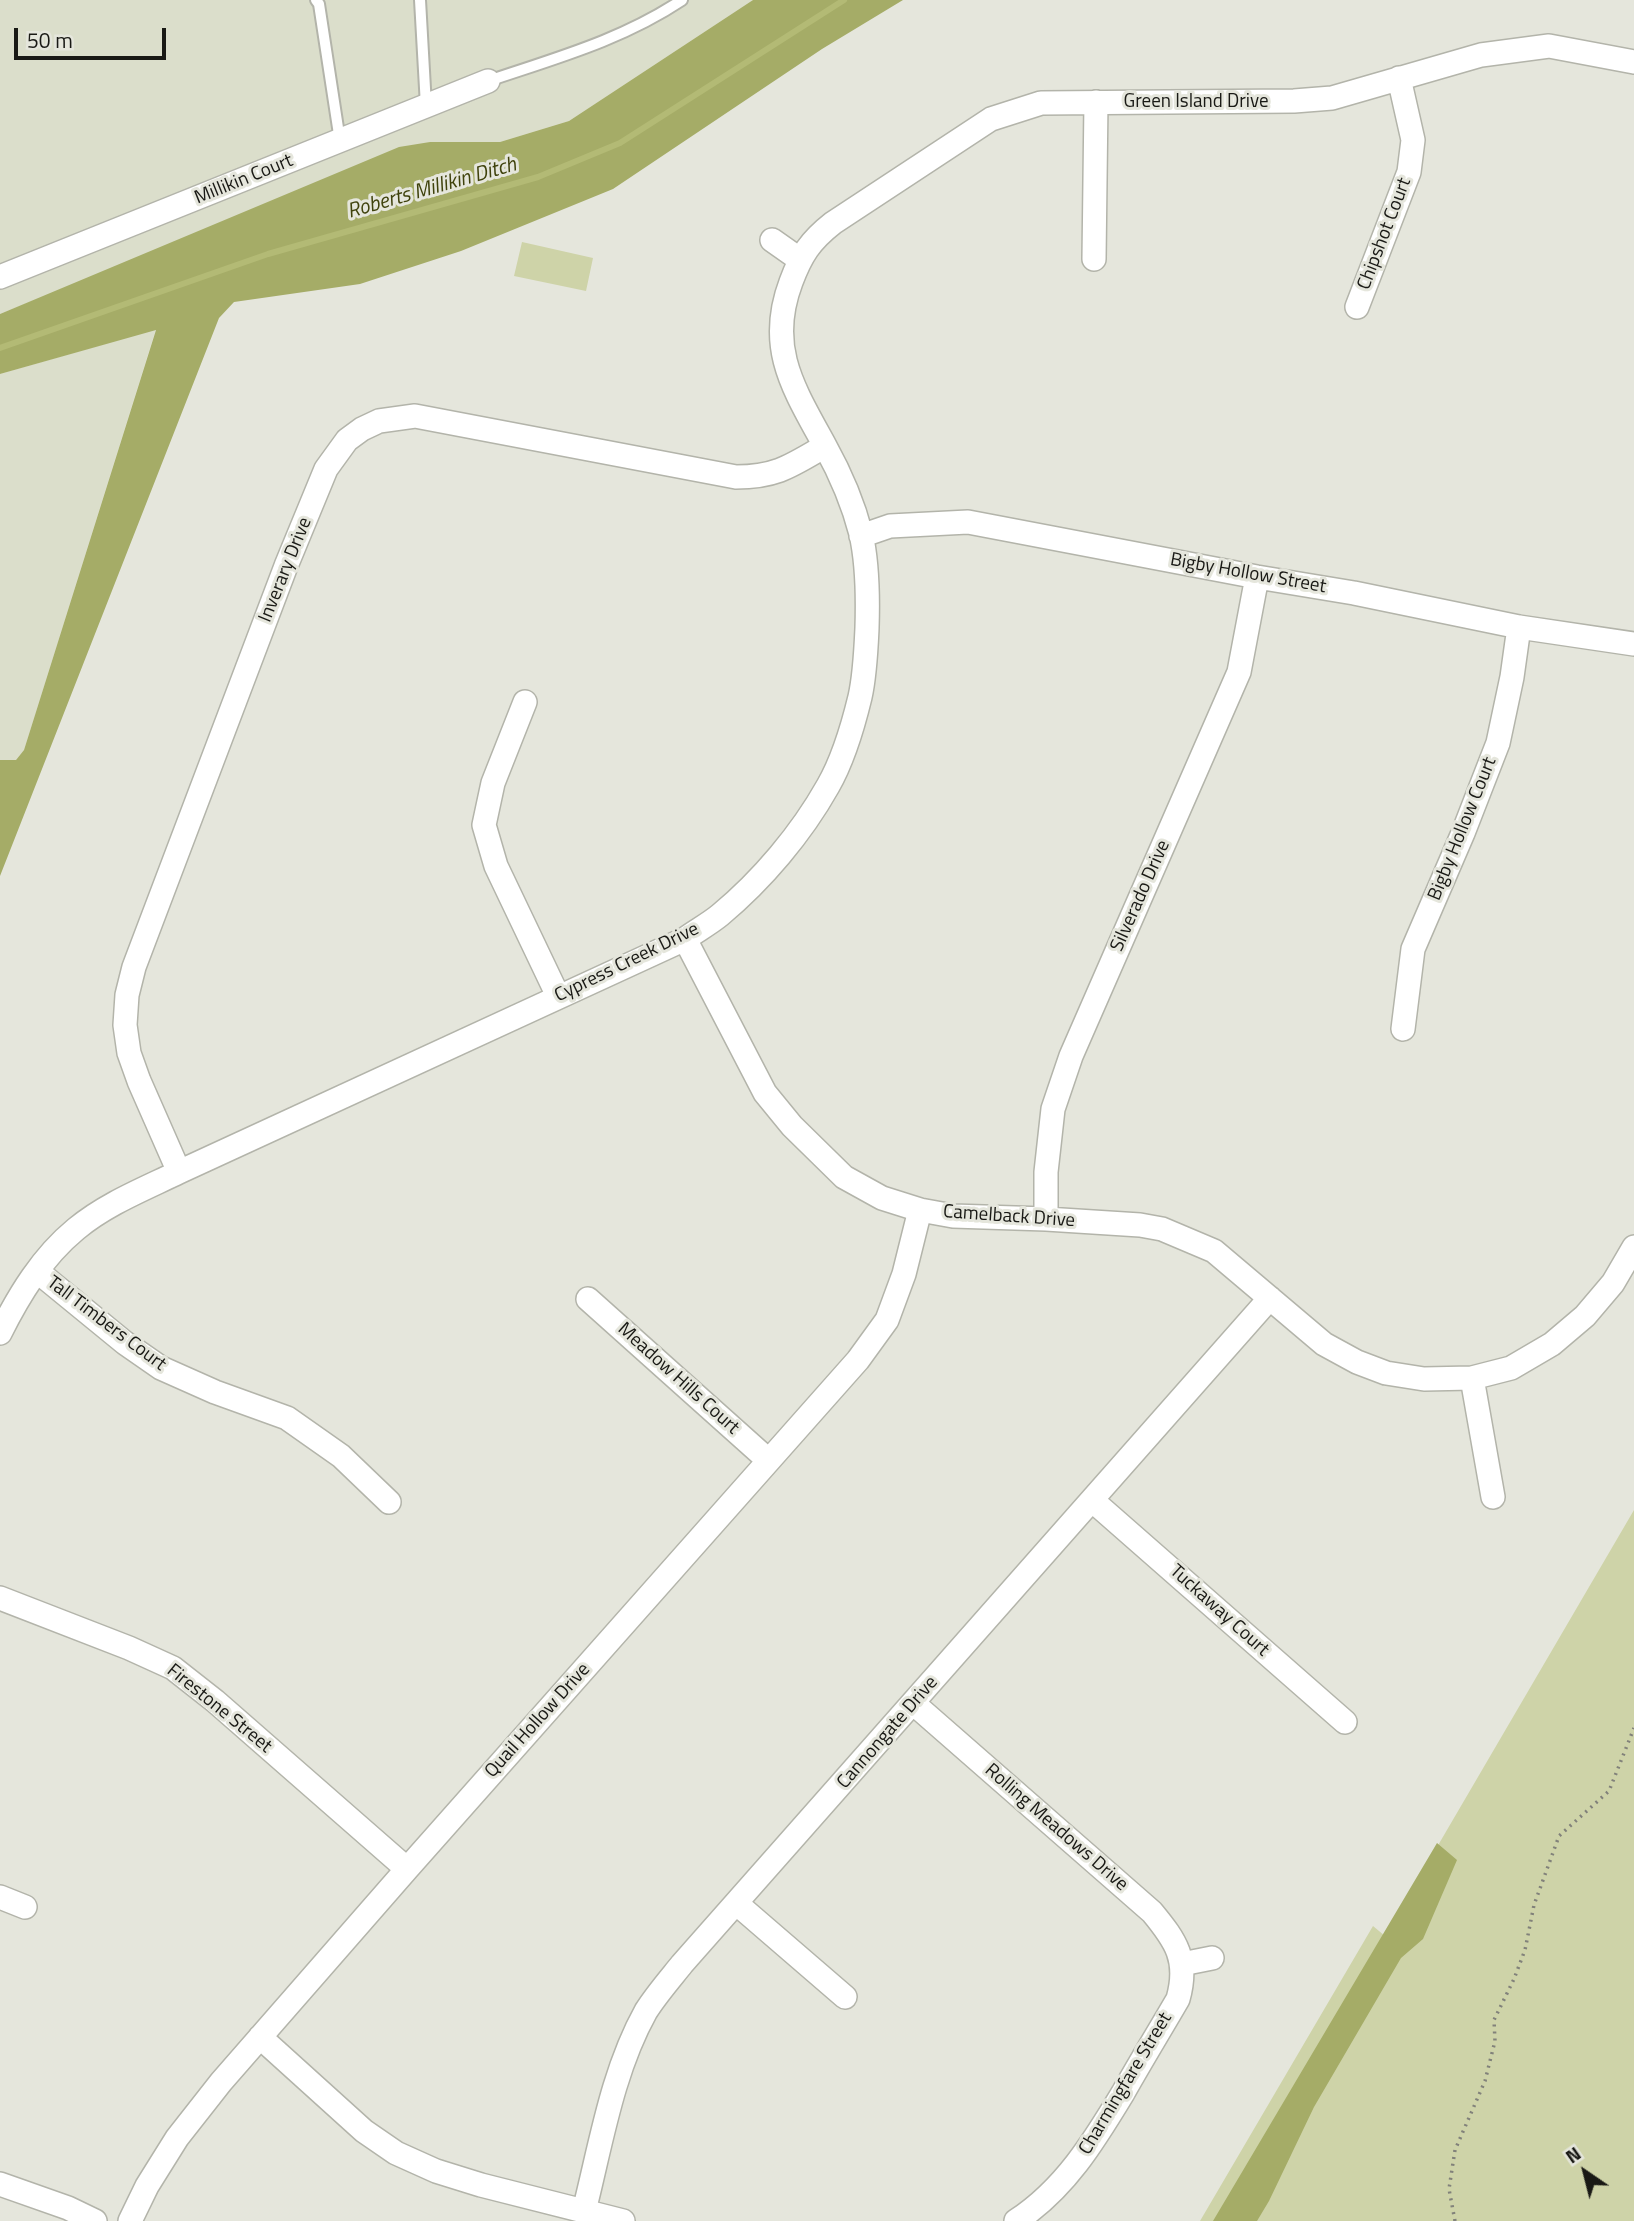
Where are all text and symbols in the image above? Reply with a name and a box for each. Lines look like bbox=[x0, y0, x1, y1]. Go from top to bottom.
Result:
scale bar bbox=[18, 14, 170, 58]
text: 50 m bbox=[27, 24, 73, 56]
street label: Green Island Drive bbox=[1123, 91, 1269, 113]
street label: Millikin Court bbox=[191, 150, 297, 210]
water label: Roberts Millikin Ditch bbox=[345, 153, 519, 225]
street label: Chipshot Court bbox=[1353, 175, 1417, 293]
street label: Inverary Drive bbox=[255, 514, 317, 626]
street label: Bigby Hollow Street bbox=[1168, 549, 1328, 599]
street label: Bigby Hollow Court bbox=[1424, 754, 1502, 904]
street label: Silverado Drive bbox=[1106, 837, 1176, 955]
street label: Cypress Creek Drive bbox=[551, 918, 703, 1008]
street label: Camelback Drive bbox=[942, 1201, 1076, 1233]
street label: Tall Timbers Court bbox=[42, 1272, 170, 1376]
street label: Meadow Hills Court bbox=[612, 1318, 744, 1440]
street label: Tuckaway Court bbox=[1165, 1560, 1273, 1662]
street label: Quail Hollow Drive bbox=[480, 1659, 596, 1783]
street label: Firestone Street bbox=[162, 1660, 276, 1758]
street label: Cannongate Drive bbox=[833, 1672, 943, 1794]
street label: Rolling Meadows Drive bbox=[980, 1760, 1132, 1896]
street label: Charmingfare Street bbox=[1075, 2009, 1177, 2159]
north arrow bbox=[1550, 2137, 1620, 2207]
text: N bbox=[1559, 2139, 1586, 2170]

